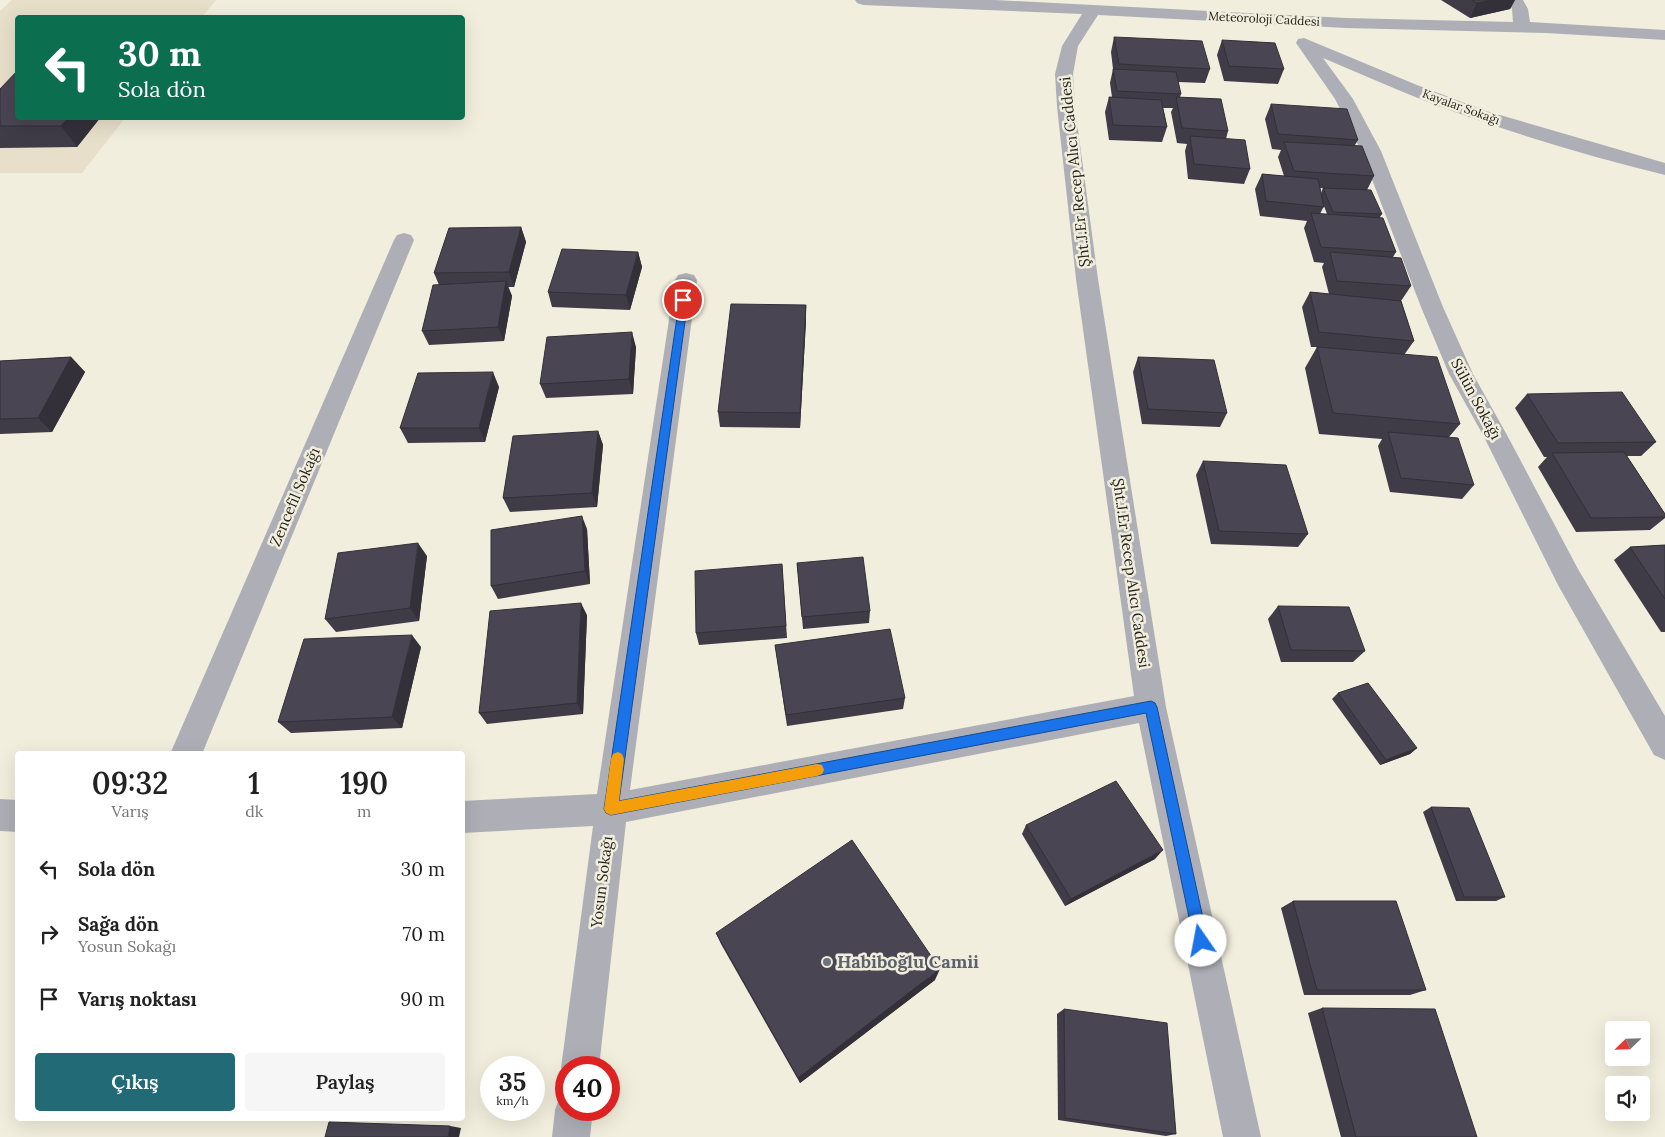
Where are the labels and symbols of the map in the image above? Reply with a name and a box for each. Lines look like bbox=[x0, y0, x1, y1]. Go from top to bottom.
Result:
street label: Meteoroloji Caddesi bbox=[1208, 8, 1320, 29]
street label: Şht.J.Er Recep Alıcı Caddesi bbox=[1055, 76, 1094, 268]
street label: Kayalar Sokağı bbox=[1420, 86, 1502, 127]
pin bbox=[662, 279, 704, 321]
street label: Sülün Sokağı bbox=[1447, 355, 1506, 443]
street label: Zencefil Sokağı bbox=[265, 444, 324, 549]
street label: Şht.J.Er Recep Alıcı Caddesi bbox=[1109, 477, 1154, 669]
street label: Yosun Sokağı bbox=[586, 835, 617, 930]
position arrow bbox=[1174, 914, 1226, 966]
place label: Habiboğlu Camii bbox=[837, 950, 979, 973]
marker: Habiboğlu Camii bbox=[821, 956, 833, 968]
north arrow bbox=[1605, 1021, 1650, 1066]
speed limit sign: 40 bbox=[555, 1056, 620, 1121]

